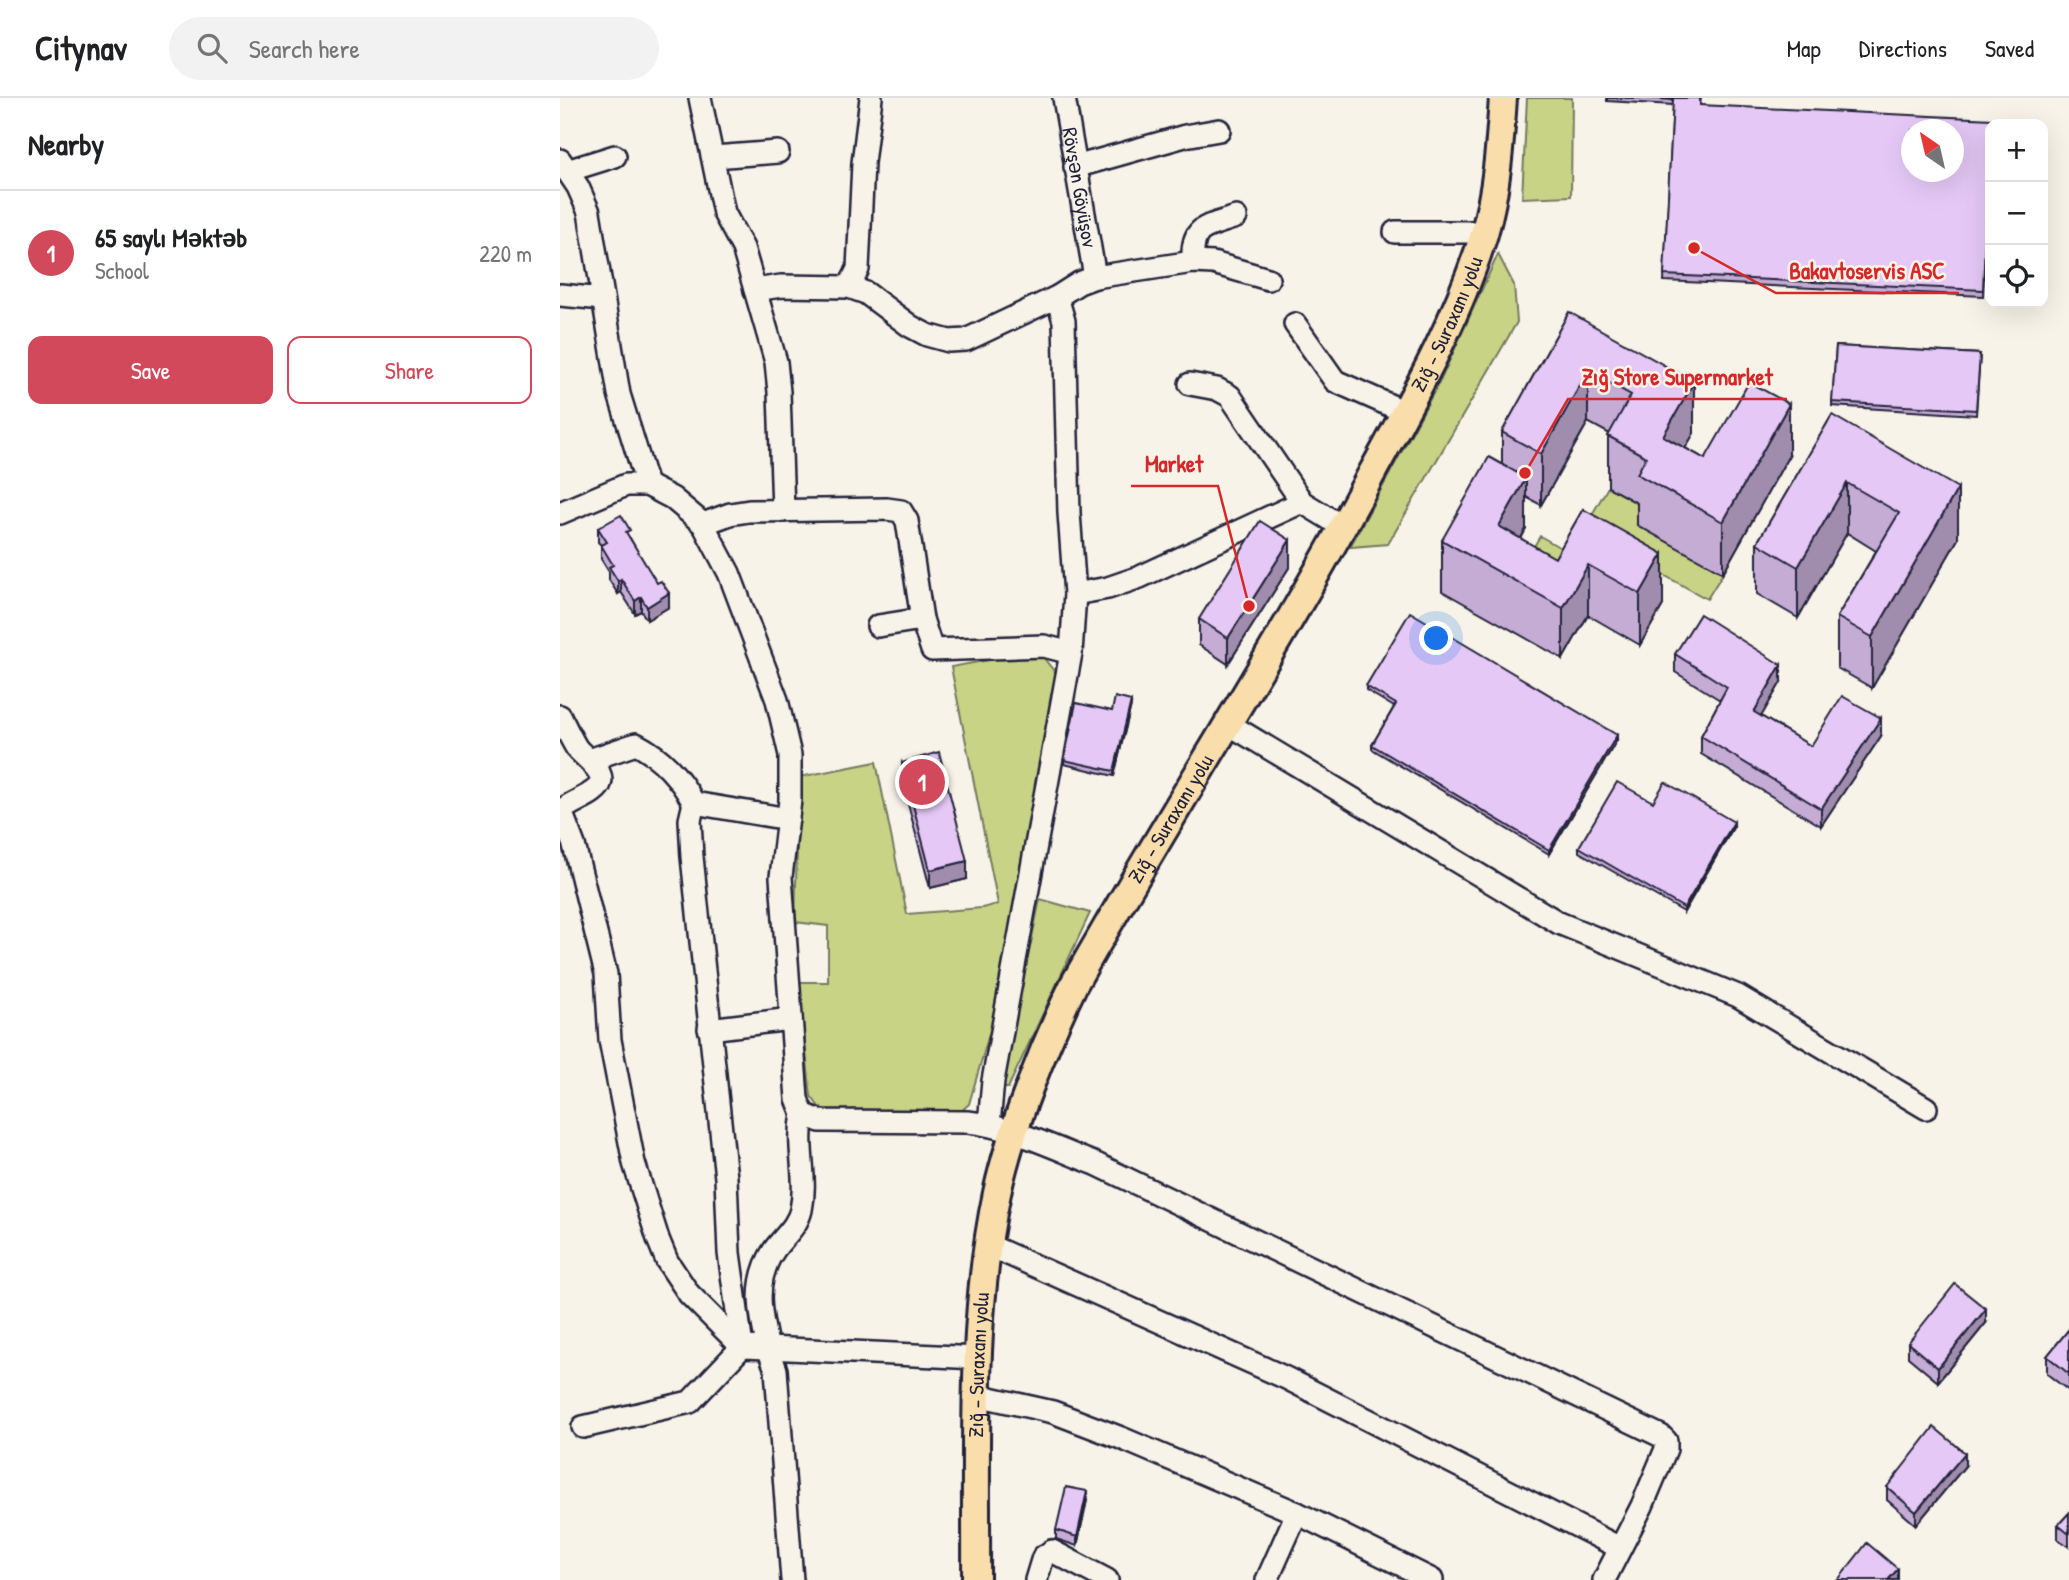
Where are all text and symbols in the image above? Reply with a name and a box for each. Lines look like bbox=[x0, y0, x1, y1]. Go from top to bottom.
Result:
search box bbox=[169, 17, 659, 80]
text: Citynav bbox=[35, 26, 127, 70]
icon: search bbox=[193, 29, 231, 67]
text: Search here bbox=[249, 31, 360, 66]
text: Map bbox=[1787, 32, 1821, 64]
text: Directions bbox=[1859, 32, 1947, 64]
text: Saved bbox=[1985, 32, 2034, 64]
north arrow bbox=[1901, 119, 1964, 182]
map controls bbox=[1985, 119, 2048, 308]
button: + bbox=[1985, 119, 2048, 182]
text: Nearby bbox=[28, 124, 104, 164]
street label: Rövşən Göyüşov bbox=[1055, 125, 1105, 250]
button: − bbox=[1985, 182, 2048, 245]
text: 65 saylı Məktəb bbox=[95, 220, 247, 255]
text: 1 bbox=[47, 238, 55, 269]
text: 220 m bbox=[479, 238, 532, 269]
button: locate bbox=[1985, 245, 2048, 308]
callout: Bakavtoservis ASC bbox=[1776, 249, 1959, 293]
street label: Zığ - Suraxanı yolu bbox=[1403, 252, 1490, 397]
text: School bbox=[95, 255, 149, 286]
text: Bakavtoservis ASC bbox=[1789, 255, 1945, 286]
button: Save bbox=[28, 336, 273, 404]
button: Share bbox=[287, 336, 532, 404]
callout: Zığ Store Supermarket bbox=[1568, 355, 1787, 399]
text: Zığ Store Supermarket bbox=[1581, 361, 1774, 393]
callout: Market bbox=[1131, 442, 1218, 486]
text: Market bbox=[1145, 448, 1204, 479]
your location bbox=[1419, 621, 1453, 655]
street label: Zığ - Suraxanı yolu bbox=[1121, 748, 1220, 888]
pin: 1 bbox=[899, 756, 945, 808]
street label: Zığ - Suraxanı yolu bbox=[961, 1291, 996, 1438]

